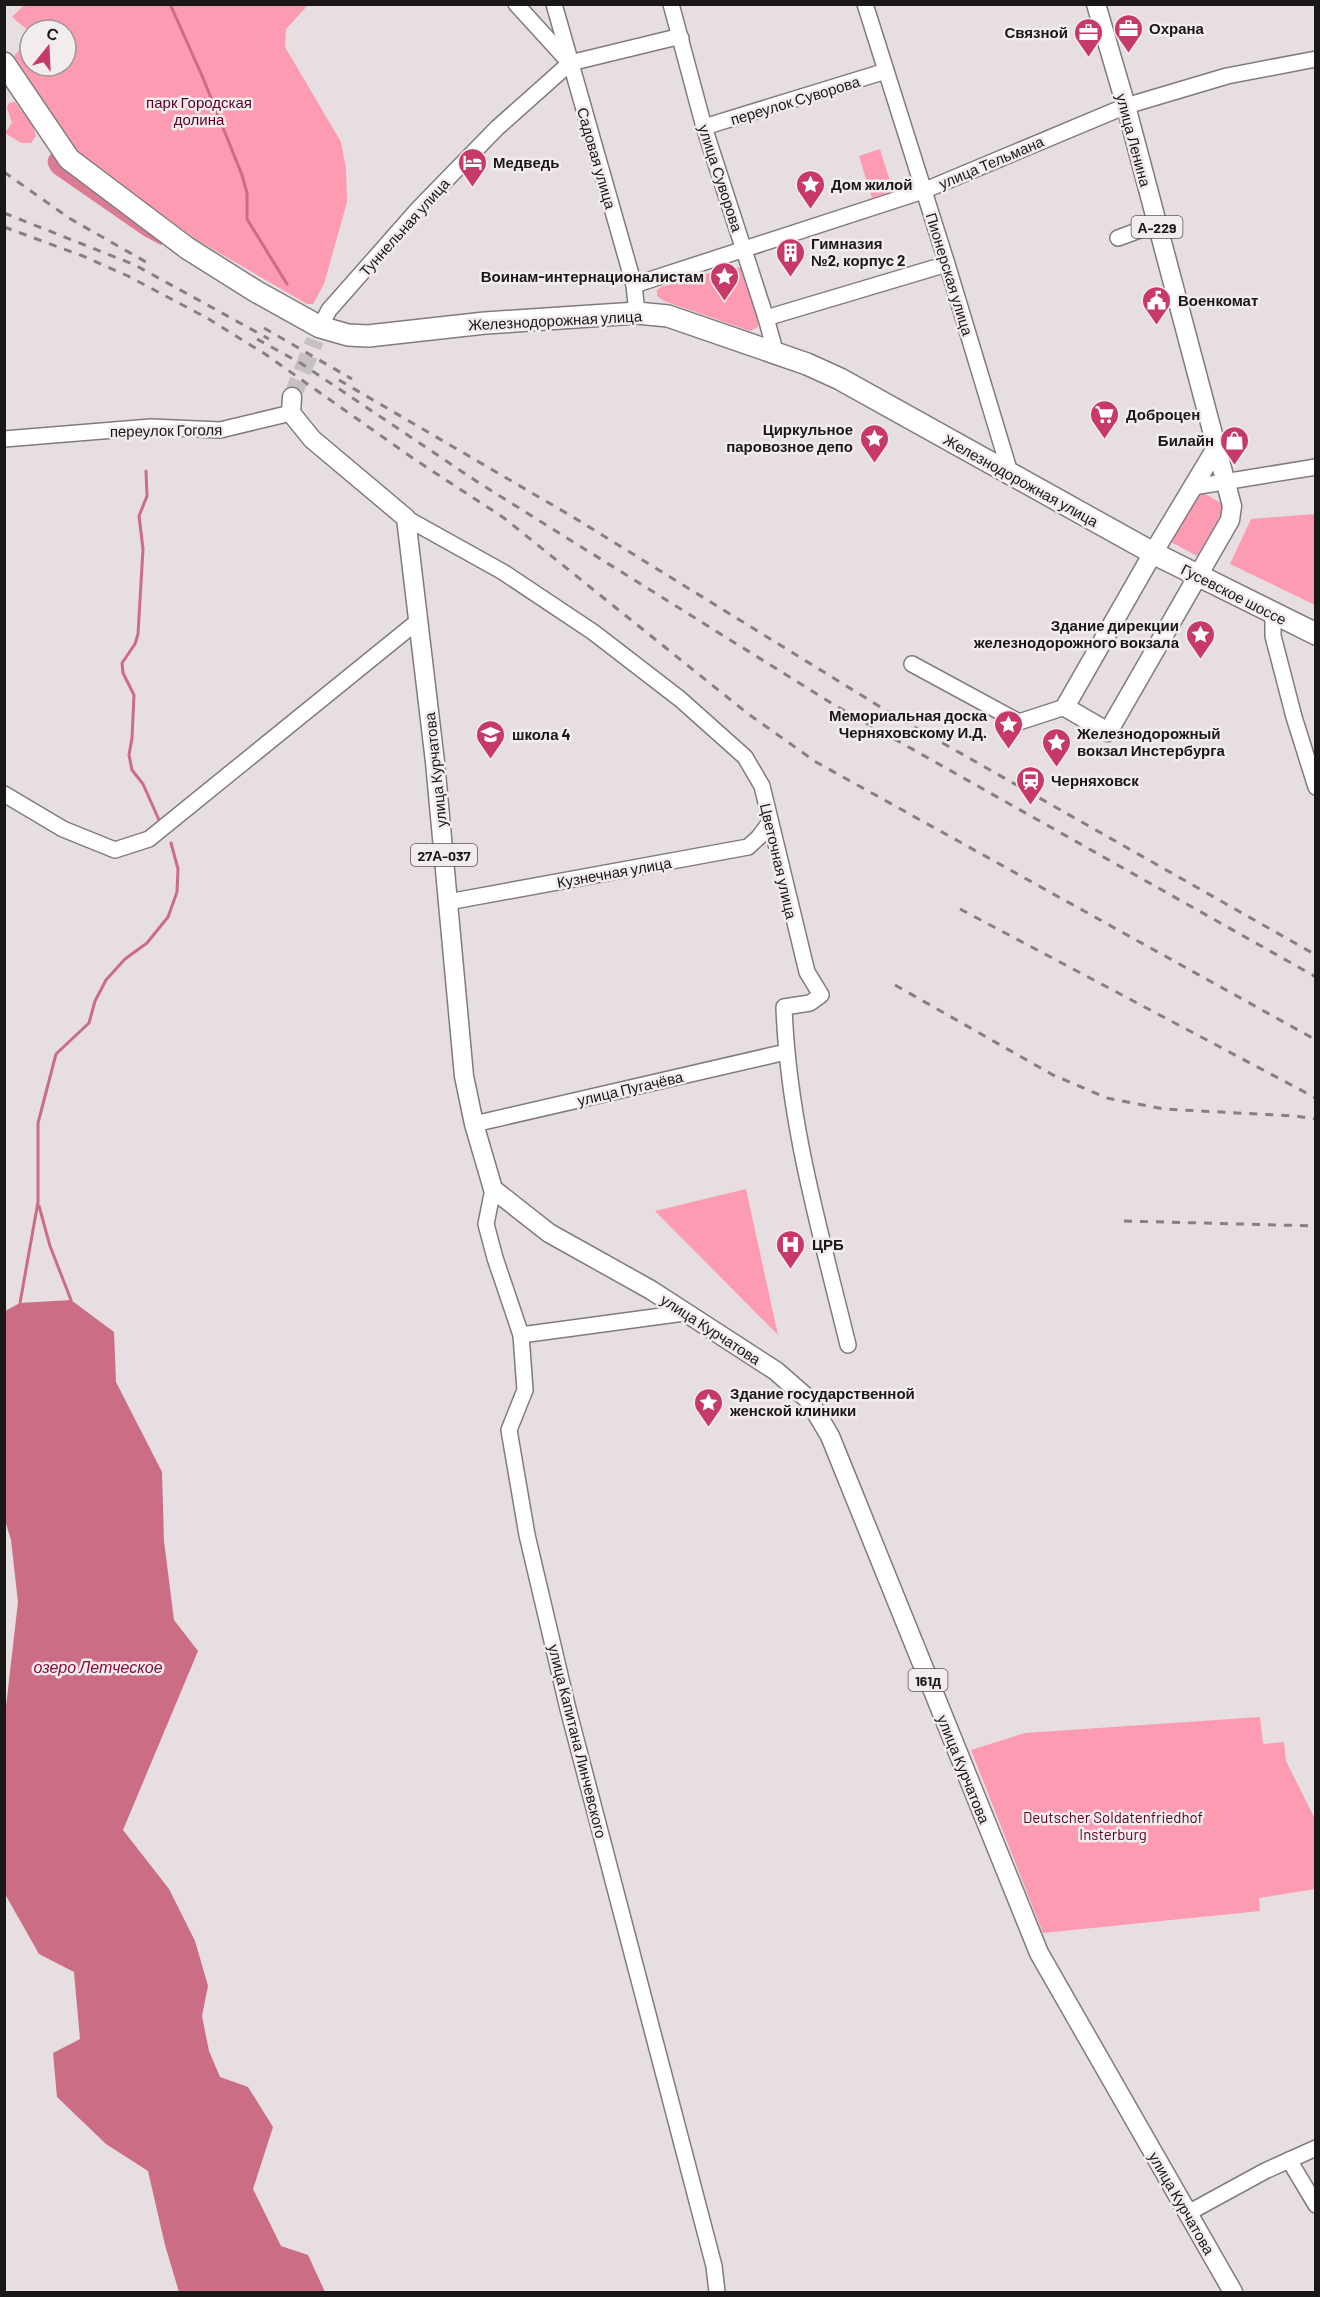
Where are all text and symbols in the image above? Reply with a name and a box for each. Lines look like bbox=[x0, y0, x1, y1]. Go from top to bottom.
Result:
office icon: Охрана bbox=[1112, 12, 1144, 54]
office icon: Связной bbox=[1073, 16, 1105, 58]
north arrow bbox=[18, 18, 78, 78]
place label: Охрана bbox=[1149, 19, 1205, 37]
text: С bbox=[44, 22, 62, 44]
place label: Связной bbox=[1004, 23, 1068, 41]
street label: переулок Суворова bbox=[728, 72, 862, 128]
street label: улица Ленина bbox=[1113, 91, 1155, 189]
park label: парк Городская долина bbox=[146, 93, 252, 128]
street label: Садовая улица bbox=[574, 105, 620, 212]
street label: улица Суворова bbox=[695, 122, 747, 234]
street label: улица Тельмана bbox=[936, 132, 1047, 192]
hotel icon: Медведь bbox=[456, 146, 488, 188]
place label: Медведь bbox=[493, 153, 559, 171]
place icon: Дом жилой bbox=[794, 168, 826, 210]
street label: Туннельная улица bbox=[355, 174, 453, 280]
place label: Дом жилой bbox=[831, 175, 913, 193]
street label: Пионерская улица bbox=[923, 210, 977, 338]
road number: А-229 bbox=[1132, 216, 1182, 238]
place label: Гимназия №2, корпус 2 bbox=[811, 234, 906, 269]
building icon: Гимназия №2, корпус 2 bbox=[774, 236, 806, 278]
place icon: Воинам-интернационалистам bbox=[709, 260, 741, 302]
place label: Воинам-интернационалистам bbox=[481, 267, 704, 285]
public building icon: Военкомат bbox=[1141, 284, 1173, 326]
place label: Военкомат bbox=[1178, 291, 1258, 309]
street label: Железнодорожная улица bbox=[468, 306, 643, 334]
supermarket icon: Доброцен bbox=[1089, 398, 1121, 440]
place label: Доброцен bbox=[1126, 405, 1200, 423]
street label: переулок Гоголя bbox=[110, 420, 222, 440]
place label: Циркульное паровозное депо bbox=[726, 420, 853, 455]
place icon: Циркульное паровозное депо bbox=[858, 422, 890, 464]
shop icon: Билайн bbox=[1219, 424, 1251, 466]
street label: Железнодорожная улица bbox=[941, 430, 1102, 530]
place label: Билайн bbox=[1158, 431, 1214, 449]
street label: Гусевское шоссе bbox=[1178, 560, 1290, 628]
place label: Здание дирекции железнодорожного вокзала bbox=[973, 616, 1180, 651]
place icon: Здание дирекции железнодорожного вокзала bbox=[1184, 618, 1216, 660]
place label: Мемориальная доска Черняховскому И.Д. bbox=[829, 706, 988, 741]
place icon: Мемориальная доска Черняховскому И.Д. bbox=[992, 708, 1024, 750]
street label: улица Курчатова bbox=[420, 711, 450, 828]
school or university icon: школа 4 bbox=[475, 718, 507, 760]
place label: Железнодорожный вокзал Инстербурга bbox=[1076, 724, 1225, 759]
place label: школа 4 bbox=[512, 725, 571, 743]
place icon: Железнодорожный вокзал Инстербурга bbox=[1040, 726, 1072, 768]
station icon: Черняховск bbox=[1014, 764, 1046, 806]
place label: Черняховск bbox=[1051, 771, 1139, 789]
street label: Цветочная улица bbox=[757, 801, 801, 921]
road number: 27А-037 bbox=[411, 844, 477, 866]
street label: Кузнечная улица bbox=[555, 853, 673, 891]
street label: улица Пугачёва bbox=[575, 1067, 685, 1109]
hospital icon: ЦРБ bbox=[775, 1228, 807, 1270]
place label: ЦРБ bbox=[812, 1235, 844, 1253]
street label: улица Курчатова bbox=[658, 1290, 765, 1368]
place label: Здание государственной женской клиники bbox=[729, 1384, 915, 1419]
place icon: Здание государственной женской клиники bbox=[693, 1386, 725, 1428]
street label: улица Капитана Линчевского bbox=[545, 1642, 611, 1840]
water label: озеро Летческое bbox=[33, 1657, 163, 1676]
road number: 161д bbox=[908, 1669, 948, 1691]
street label: улица Курчатова bbox=[934, 1712, 994, 1826]
park label: Deutscher Soldatenfriedhof Insterburg bbox=[1023, 1808, 1203, 1843]
street label: улица Курчатова bbox=[1145, 2149, 1219, 2258]

